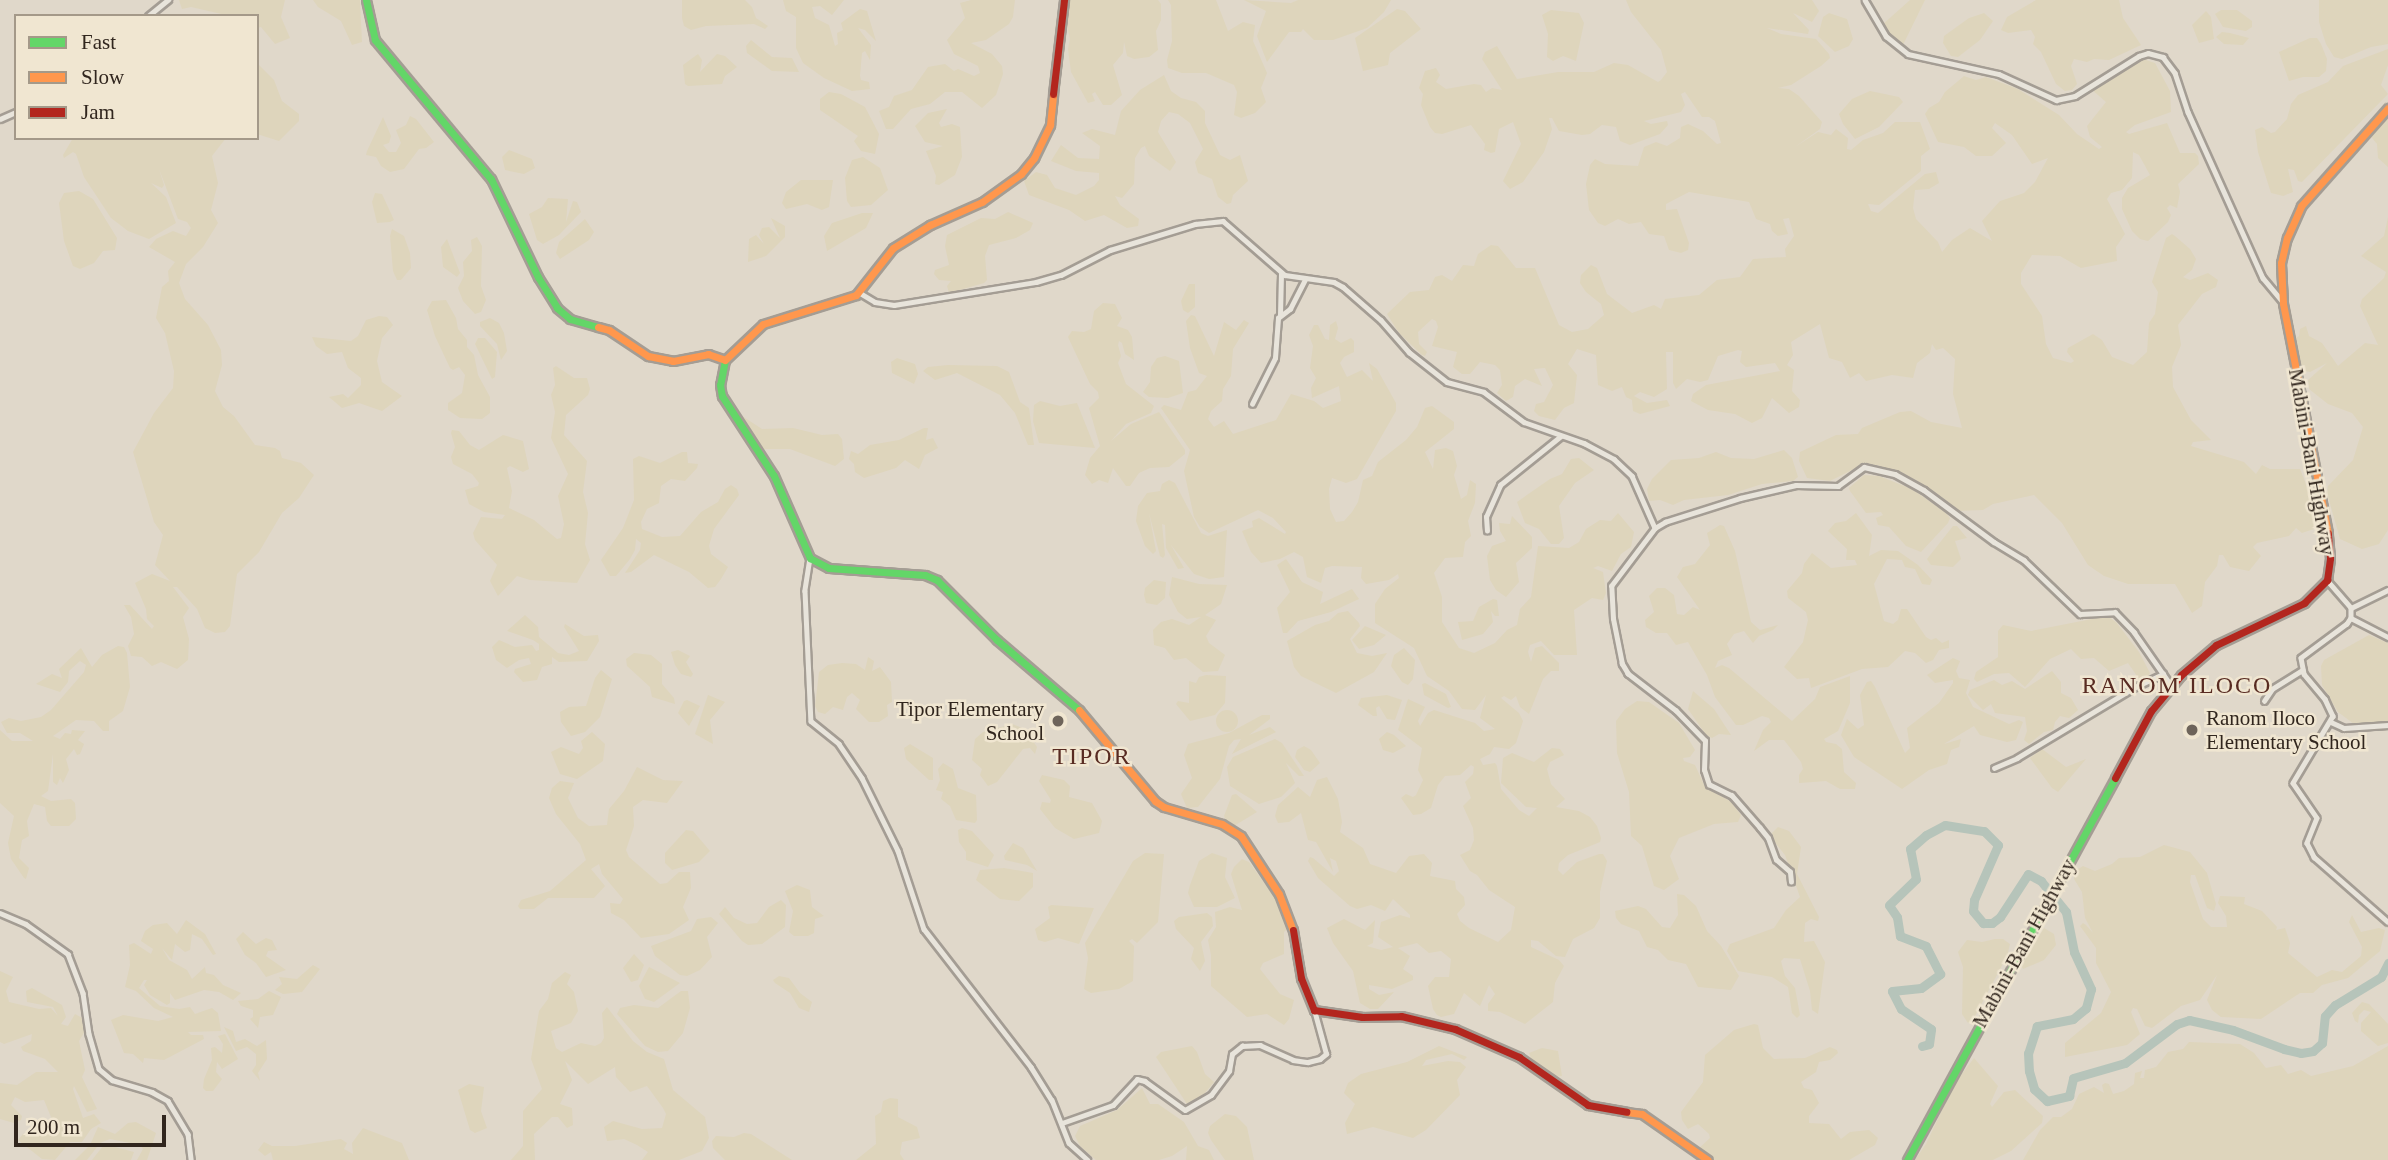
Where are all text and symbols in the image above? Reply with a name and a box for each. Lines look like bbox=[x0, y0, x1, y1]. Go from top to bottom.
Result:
legend bbox=[14, 14, 259, 140]
text: Fast bbox=[81, 30, 116, 54]
text: Slow bbox=[81, 65, 124, 89]
text: Jam bbox=[81, 100, 115, 124]
street label: Mabini-Bani Highway bbox=[2283, 366, 2341, 558]
district label: RANOM ILOCO bbox=[2083, 672, 2271, 700]
place label: Tipor Elementary School bbox=[896, 696, 1044, 746]
place label: Ranom Iloco Elementary School bbox=[2206, 705, 2366, 755]
marker: Tipor Elementary School bbox=[1050, 713, 1066, 729]
marker: Ranom Iloco Elementary School bbox=[2184, 722, 2200, 738]
district label: TIPOR bbox=[1053, 743, 1131, 771]
street label: Mabini-Bani Highway bbox=[1967, 854, 2081, 1032]
scale bar bbox=[18, 1100, 170, 1144]
text: 200 m bbox=[27, 1115, 80, 1139]

